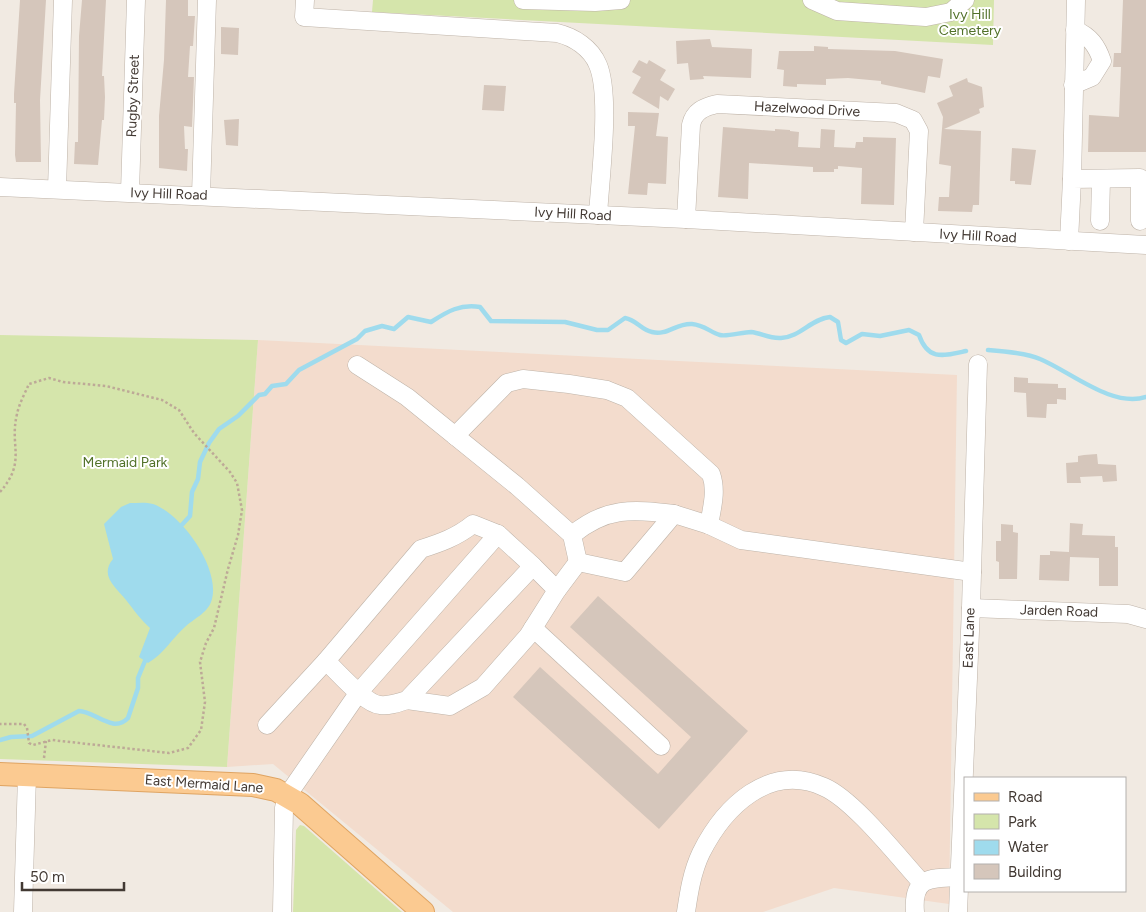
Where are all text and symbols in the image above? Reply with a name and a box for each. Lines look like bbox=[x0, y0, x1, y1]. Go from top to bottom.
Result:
park label: Ivy Hill Cemetery bbox=[939, 6, 1002, 39]
street label: Rugby Street bbox=[123, 54, 143, 138]
street label: Hazelwood Drive bbox=[753, 98, 861, 120]
street label: Ivy Hill Road bbox=[130, 184, 208, 204]
street label: Ivy Hill Road bbox=[534, 203, 612, 225]
street label: Ivy Hill Road bbox=[939, 225, 1017, 247]
park label: Mermaid Park bbox=[83, 454, 168, 471]
street label: Jarden Road bbox=[1020, 601, 1098, 621]
street label: East Lane bbox=[959, 607, 979, 669]
street label: East Mermaid Lane bbox=[144, 771, 264, 797]
legend bbox=[964, 777, 1126, 892]
text: Road bbox=[1008, 788, 1043, 806]
text: Park bbox=[1008, 813, 1037, 831]
text: Water bbox=[1008, 838, 1048, 856]
scale bar bbox=[22, 860, 125, 892]
text: Building bbox=[1008, 863, 1062, 881]
text: 50 m bbox=[30, 868, 65, 886]

